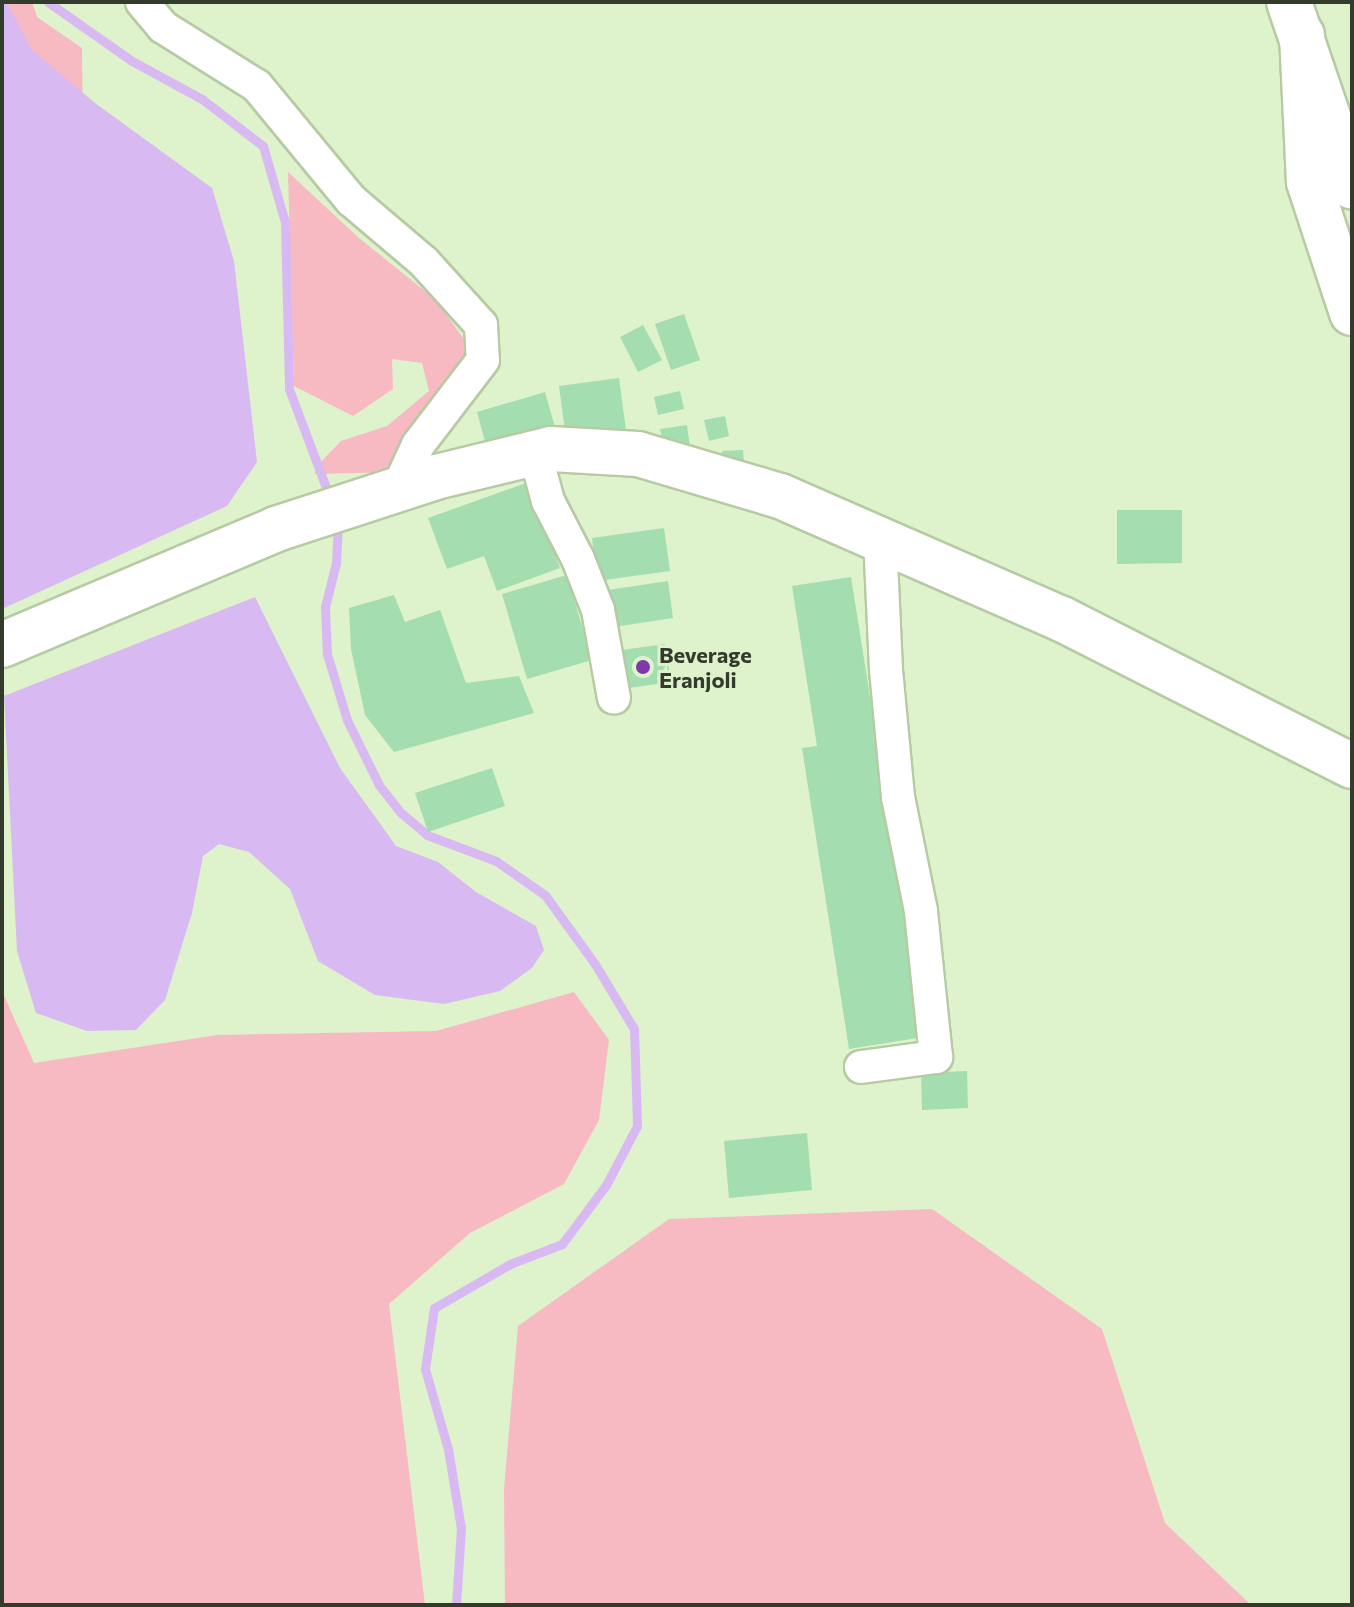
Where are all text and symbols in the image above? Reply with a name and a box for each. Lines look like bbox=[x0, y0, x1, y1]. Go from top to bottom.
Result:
place label: Beverage Eranjoli bbox=[659, 641, 752, 692]
marker: Beverage Eranjoli bbox=[634, 658, 652, 676]

